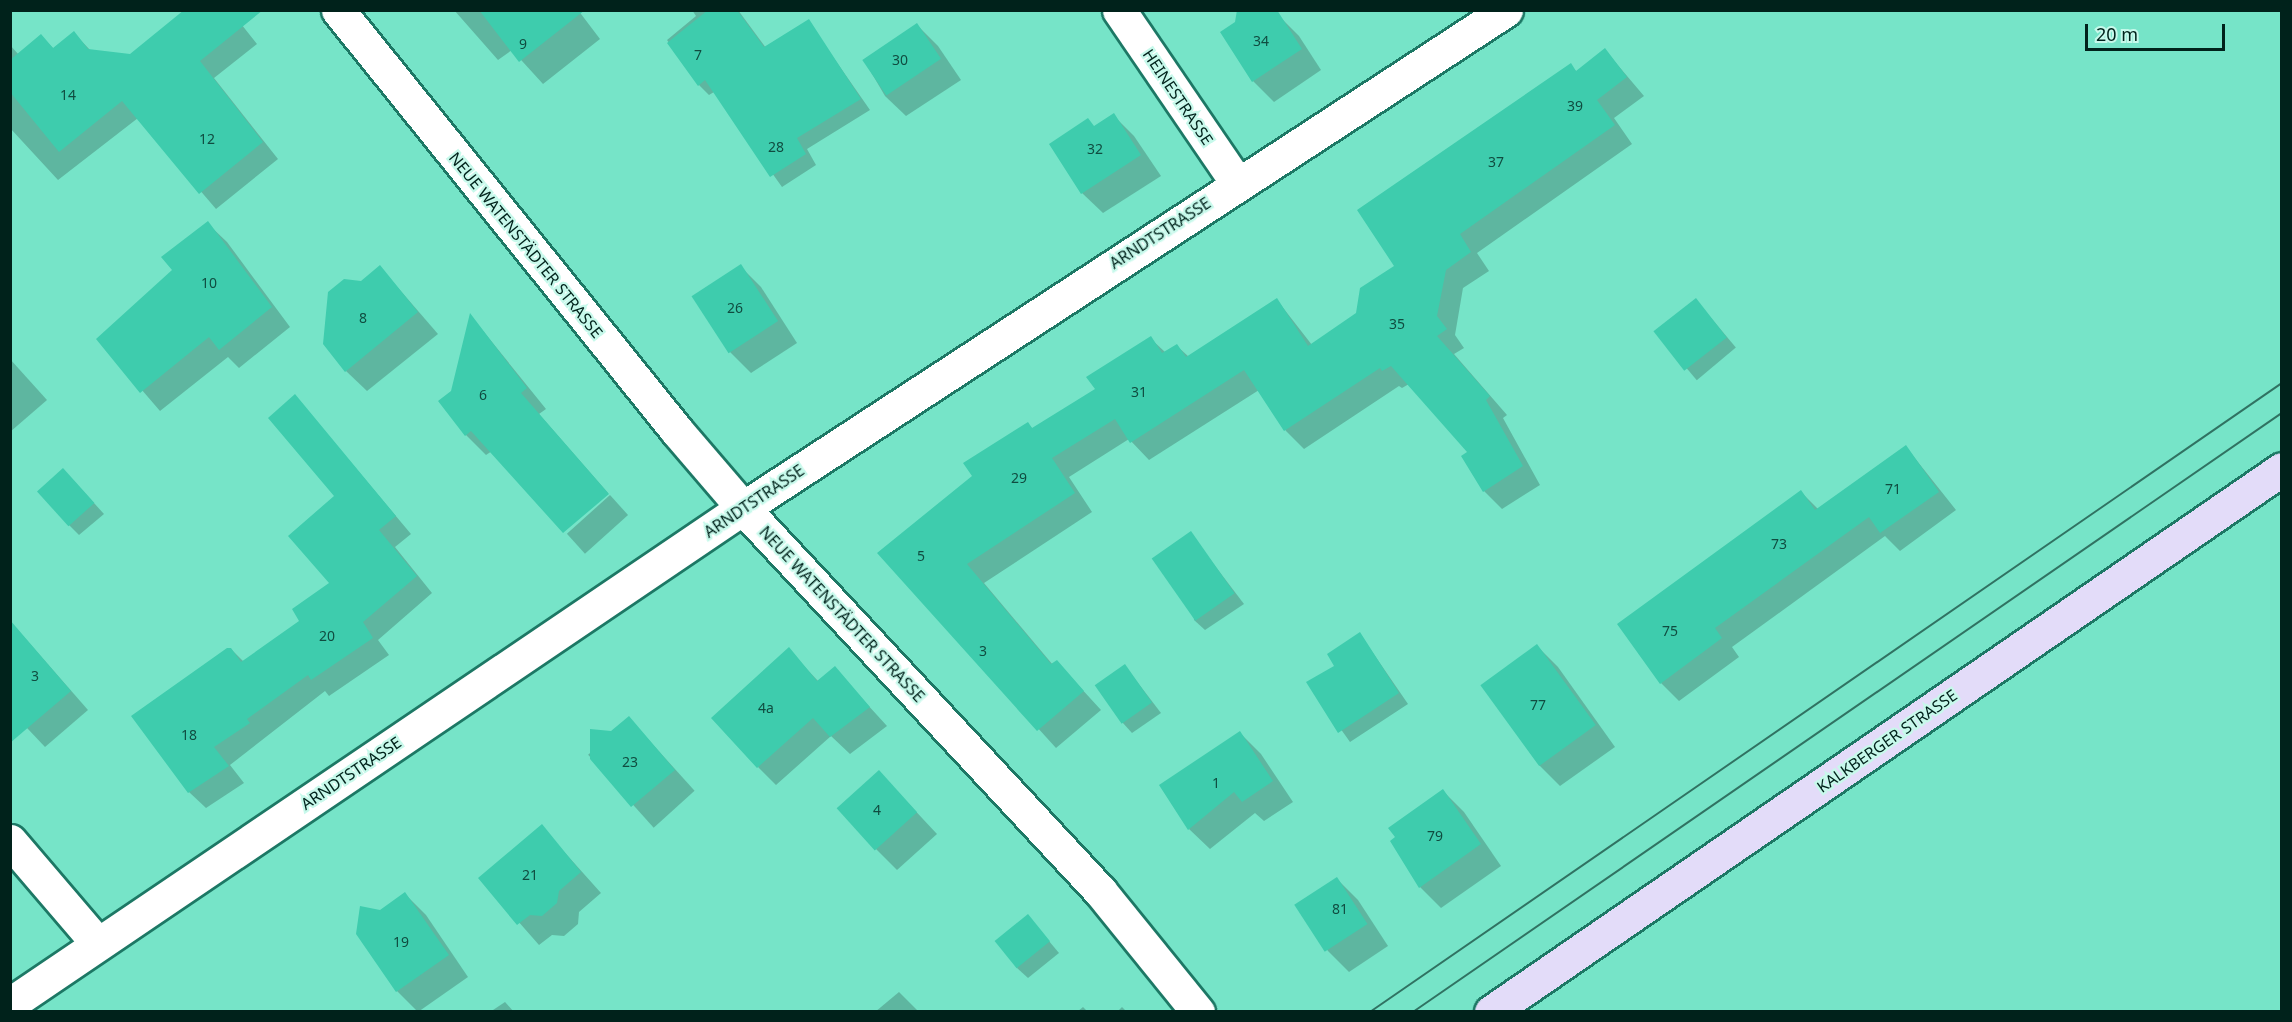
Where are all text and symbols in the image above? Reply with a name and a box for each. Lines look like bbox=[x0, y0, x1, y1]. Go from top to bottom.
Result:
scale bar bbox=[2088, 12, 2228, 50]
text: 20 m bbox=[2096, 22, 2138, 46]
house number: 34 bbox=[1253, 33, 1269, 49]
house number: 9 bbox=[519, 36, 527, 52]
street label: HEINESTRASSE bbox=[1139, 45, 1217, 149]
house number: 7 bbox=[694, 47, 702, 63]
house number: 30 bbox=[892, 52, 908, 68]
house number: 14 bbox=[60, 87, 76, 103]
house number: 39 bbox=[1567, 98, 1583, 114]
house number: 12 bbox=[199, 131, 215, 147]
house number: 28 bbox=[768, 139, 784, 155]
house number: 32 bbox=[1087, 141, 1103, 157]
street label: NEUE WATENSTÄDTER STRASSE bbox=[445, 148, 607, 342]
house number: 37 bbox=[1488, 154, 1504, 170]
street label: ARNDTSTRASSE bbox=[1106, 193, 1214, 273]
house number: 10 bbox=[201, 275, 217, 291]
house number: 26 bbox=[727, 300, 743, 316]
house number: 8 bbox=[359, 310, 367, 326]
house number: 35 bbox=[1389, 316, 1405, 332]
house number: 31 bbox=[1131, 384, 1147, 400]
house number: 6 bbox=[479, 387, 487, 403]
street label: ARNDTSTRASSE bbox=[700, 460, 808, 542]
house number: 29 bbox=[1011, 470, 1027, 486]
house number: 71 bbox=[1885, 481, 1901, 497]
street label: NEUE WATENSTÄDTER STRASSE bbox=[755, 522, 929, 706]
house number: 73 bbox=[1771, 536, 1787, 552]
house number: 5 bbox=[917, 548, 925, 564]
house number: 75 bbox=[1662, 623, 1678, 639]
house number: 20 bbox=[319, 628, 335, 644]
house number: 3 bbox=[979, 643, 987, 659]
house number: 3 bbox=[31, 668, 39, 684]
street label: KALKBERGER STRASSE bbox=[1813, 685, 1961, 797]
house number: 77 bbox=[1530, 697, 1546, 713]
house number: 4a bbox=[758, 700, 774, 716]
house number: 18 bbox=[181, 727, 197, 743]
street label: ARNDTSTRASSE bbox=[297, 732, 405, 814]
house number: 23 bbox=[622, 754, 638, 770]
house number: 1 bbox=[1212, 775, 1220, 791]
house number: 4 bbox=[873, 802, 881, 818]
house number: 79 bbox=[1427, 828, 1443, 844]
house number: 21 bbox=[522, 867, 538, 883]
house number: 81 bbox=[1332, 901, 1348, 917]
house number: 19 bbox=[393, 934, 409, 950]

